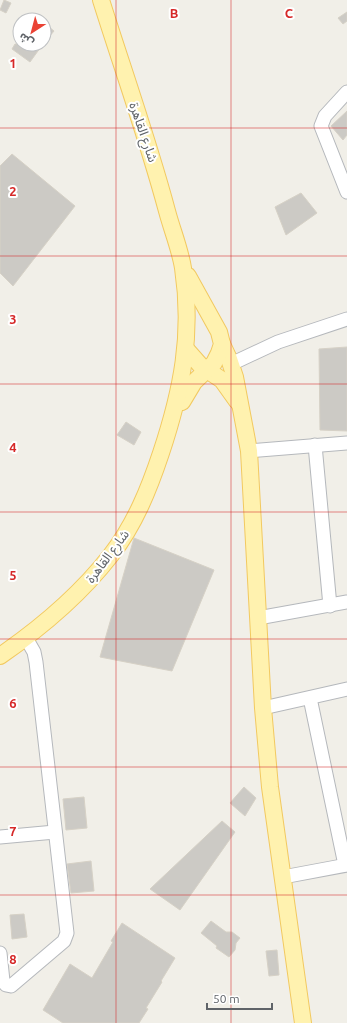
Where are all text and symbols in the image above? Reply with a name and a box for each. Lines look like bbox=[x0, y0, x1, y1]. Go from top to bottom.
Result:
text: B bbox=[170, 6, 179, 20]
text: C bbox=[285, 6, 294, 20]
north arrow bbox=[12, 12, 52, 52]
text: ش bbox=[16, 30, 36, 49]
text: 1 bbox=[9, 56, 17, 70]
street label: شارع القاهرة bbox=[123, 100, 161, 165]
text: 2 bbox=[9, 184, 17, 198]
text: 3 bbox=[9, 312, 17, 326]
text: 4 bbox=[9, 440, 17, 454]
street label: شارع القاهرة bbox=[83, 527, 135, 588]
text: 5 bbox=[9, 568, 17, 582]
text: 6 bbox=[9, 696, 17, 710]
text: 7 bbox=[9, 824, 17, 838]
text: 8 bbox=[9, 952, 17, 966]
scale bar bbox=[207, 985, 272, 1011]
text: 50 m bbox=[213, 992, 240, 1005]

